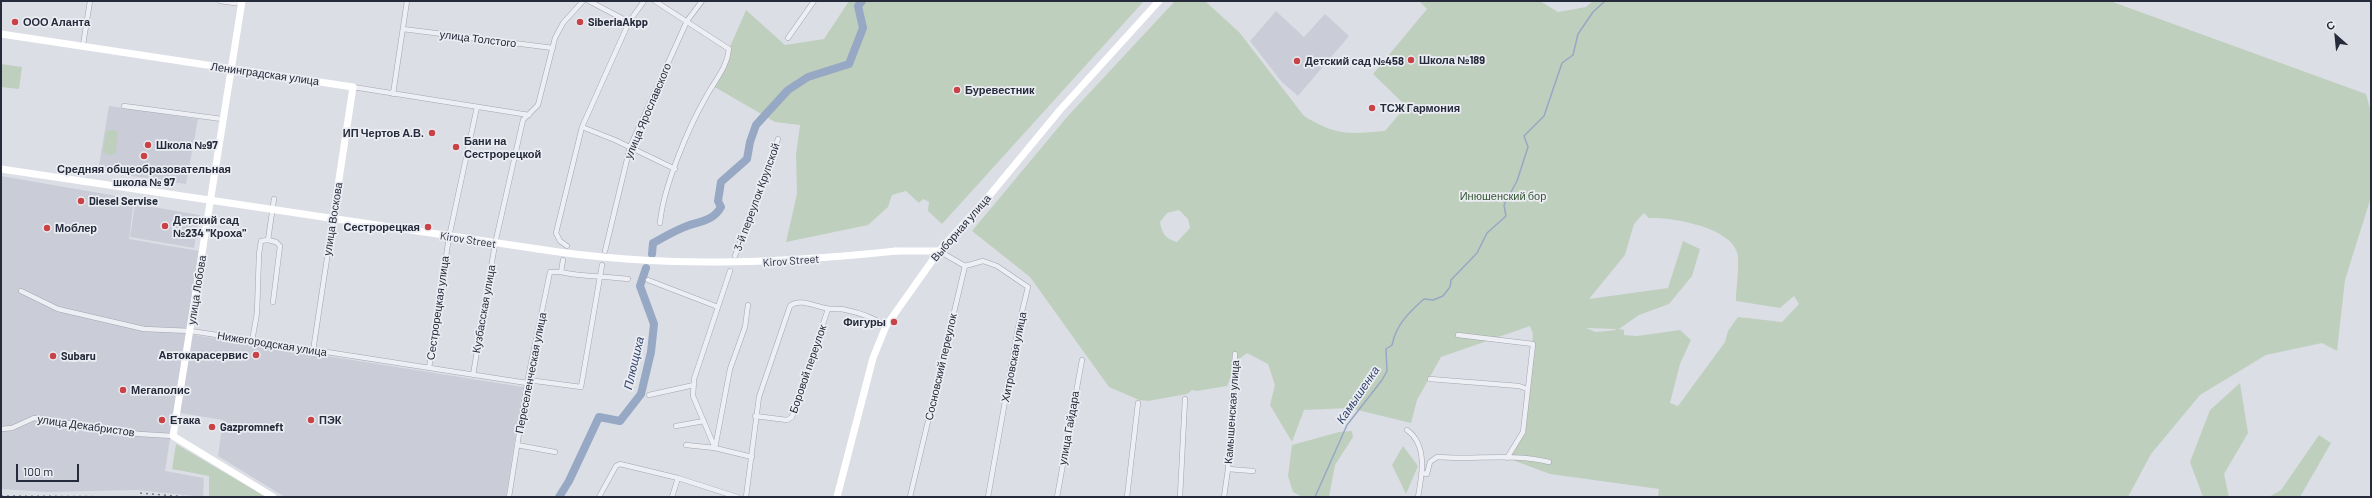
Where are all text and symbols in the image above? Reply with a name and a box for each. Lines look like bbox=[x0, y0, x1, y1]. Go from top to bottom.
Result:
place label: ООО Аланта bbox=[23, 15, 90, 29]
place label: SiberiaAkpp bbox=[588, 15, 648, 29]
north arrow bbox=[2316, 16, 2356, 56]
marker: ООО Аланта bbox=[10, 17, 20, 27]
marker: SiberiaAkpp bbox=[575, 17, 585, 27]
text: С bbox=[2324, 17, 2337, 32]
street label: улица Толстого bbox=[439, 28, 517, 50]
place label: Школа №189 bbox=[1419, 53, 1485, 67]
place label: Детский сад №458 bbox=[1305, 54, 1404, 68]
marker: Школа №189 bbox=[1406, 55, 1416, 65]
marker: Детский сад №458 bbox=[1292, 56, 1302, 66]
street label: Ленинградская улица bbox=[210, 60, 320, 88]
street label: улица Ярославского bbox=[622, 61, 674, 161]
place label: Буревестник bbox=[965, 83, 1035, 97]
marker: Буревестник bbox=[952, 85, 962, 95]
place label: ТСЖ Гармония bbox=[1380, 101, 1460, 115]
marker: ТСЖ Гармония bbox=[1367, 103, 1377, 113]
place label: ИП Чертов А.В. bbox=[343, 126, 424, 140]
marker: ИП Чертов А.В. bbox=[427, 128, 437, 138]
place label: Бани на Сестрорецкой bbox=[464, 134, 541, 160]
place label: Школа №97 bbox=[156, 138, 218, 152]
marker: Школа №97 bbox=[143, 140, 153, 150]
street label: 3-й переулок Крупской bbox=[731, 141, 783, 253]
marker: Бани на Сестрорецкой bbox=[451, 142, 461, 152]
marker: Средняя общеобразовательная школа № 97 bbox=[139, 151, 149, 161]
place label: Средняя общеобразовательная школа № 97 bbox=[57, 162, 231, 188]
street label: улица Воскова bbox=[321, 181, 345, 257]
park label: Инюшенский бор bbox=[1460, 189, 1546, 203]
street label: Выборная улица bbox=[928, 192, 994, 264]
place label: Diesel Servise bbox=[89, 194, 158, 208]
marker: Diesel Servise bbox=[76, 196, 86, 206]
place label: Детский сад №234 "Кроха" bbox=[173, 213, 246, 239]
place label: Сестрорецкая bbox=[343, 220, 420, 234]
place label: Моблер bbox=[55, 221, 97, 235]
marker: Детский сад №234 "Кроха" bbox=[160, 221, 170, 231]
marker: Сестрорецкая bbox=[423, 222, 433, 232]
marker: Моблер bbox=[42, 223, 52, 233]
street label: Kirov Street bbox=[439, 229, 497, 251]
street label: Kirov Street bbox=[762, 252, 820, 270]
street label: улица Лобова bbox=[185, 254, 209, 326]
street label: Сестрорецкая улица bbox=[424, 255, 452, 361]
street label: Кузбасская улица bbox=[470, 264, 498, 354]
street label: Переселенческая улица bbox=[513, 311, 549, 435]
street label: Хитровская улица bbox=[999, 311, 1029, 403]
street label: Сосновский переулок bbox=[922, 312, 960, 422]
place label: Фигуры bbox=[843, 315, 886, 329]
marker: Фигуры bbox=[889, 317, 899, 327]
street label: Боровой переулок bbox=[787, 323, 829, 415]
street label: Нижегородская улица bbox=[216, 329, 328, 359]
water label: Плющиха bbox=[621, 335, 647, 391]
place label: Автокарасервис bbox=[158, 348, 248, 362]
place label: Subaru bbox=[61, 349, 96, 363]
marker: Автокарасервис bbox=[251, 350, 261, 360]
marker: Subaru bbox=[48, 351, 58, 361]
street label: Камышенская улица bbox=[1222, 360, 1242, 464]
water label: Камышенка bbox=[1333, 363, 1383, 427]
place label: Мегаполис bbox=[131, 383, 190, 397]
marker: Мегаполис bbox=[118, 385, 128, 395]
street label: улица Гайдара bbox=[1056, 390, 1082, 466]
street label: улица Декабристов bbox=[37, 413, 135, 439]
place label: Етака bbox=[170, 413, 200, 427]
place label: ПЭК bbox=[319, 413, 341, 427]
marker: Етака bbox=[157, 415, 167, 425]
marker: ПЭК bbox=[306, 415, 316, 425]
place label: Gazpromneft bbox=[220, 420, 283, 434]
marker: Gazpromneft bbox=[207, 422, 217, 432]
scale bar bbox=[18, 456, 81, 482]
text: 100 m bbox=[23, 464, 53, 478]

